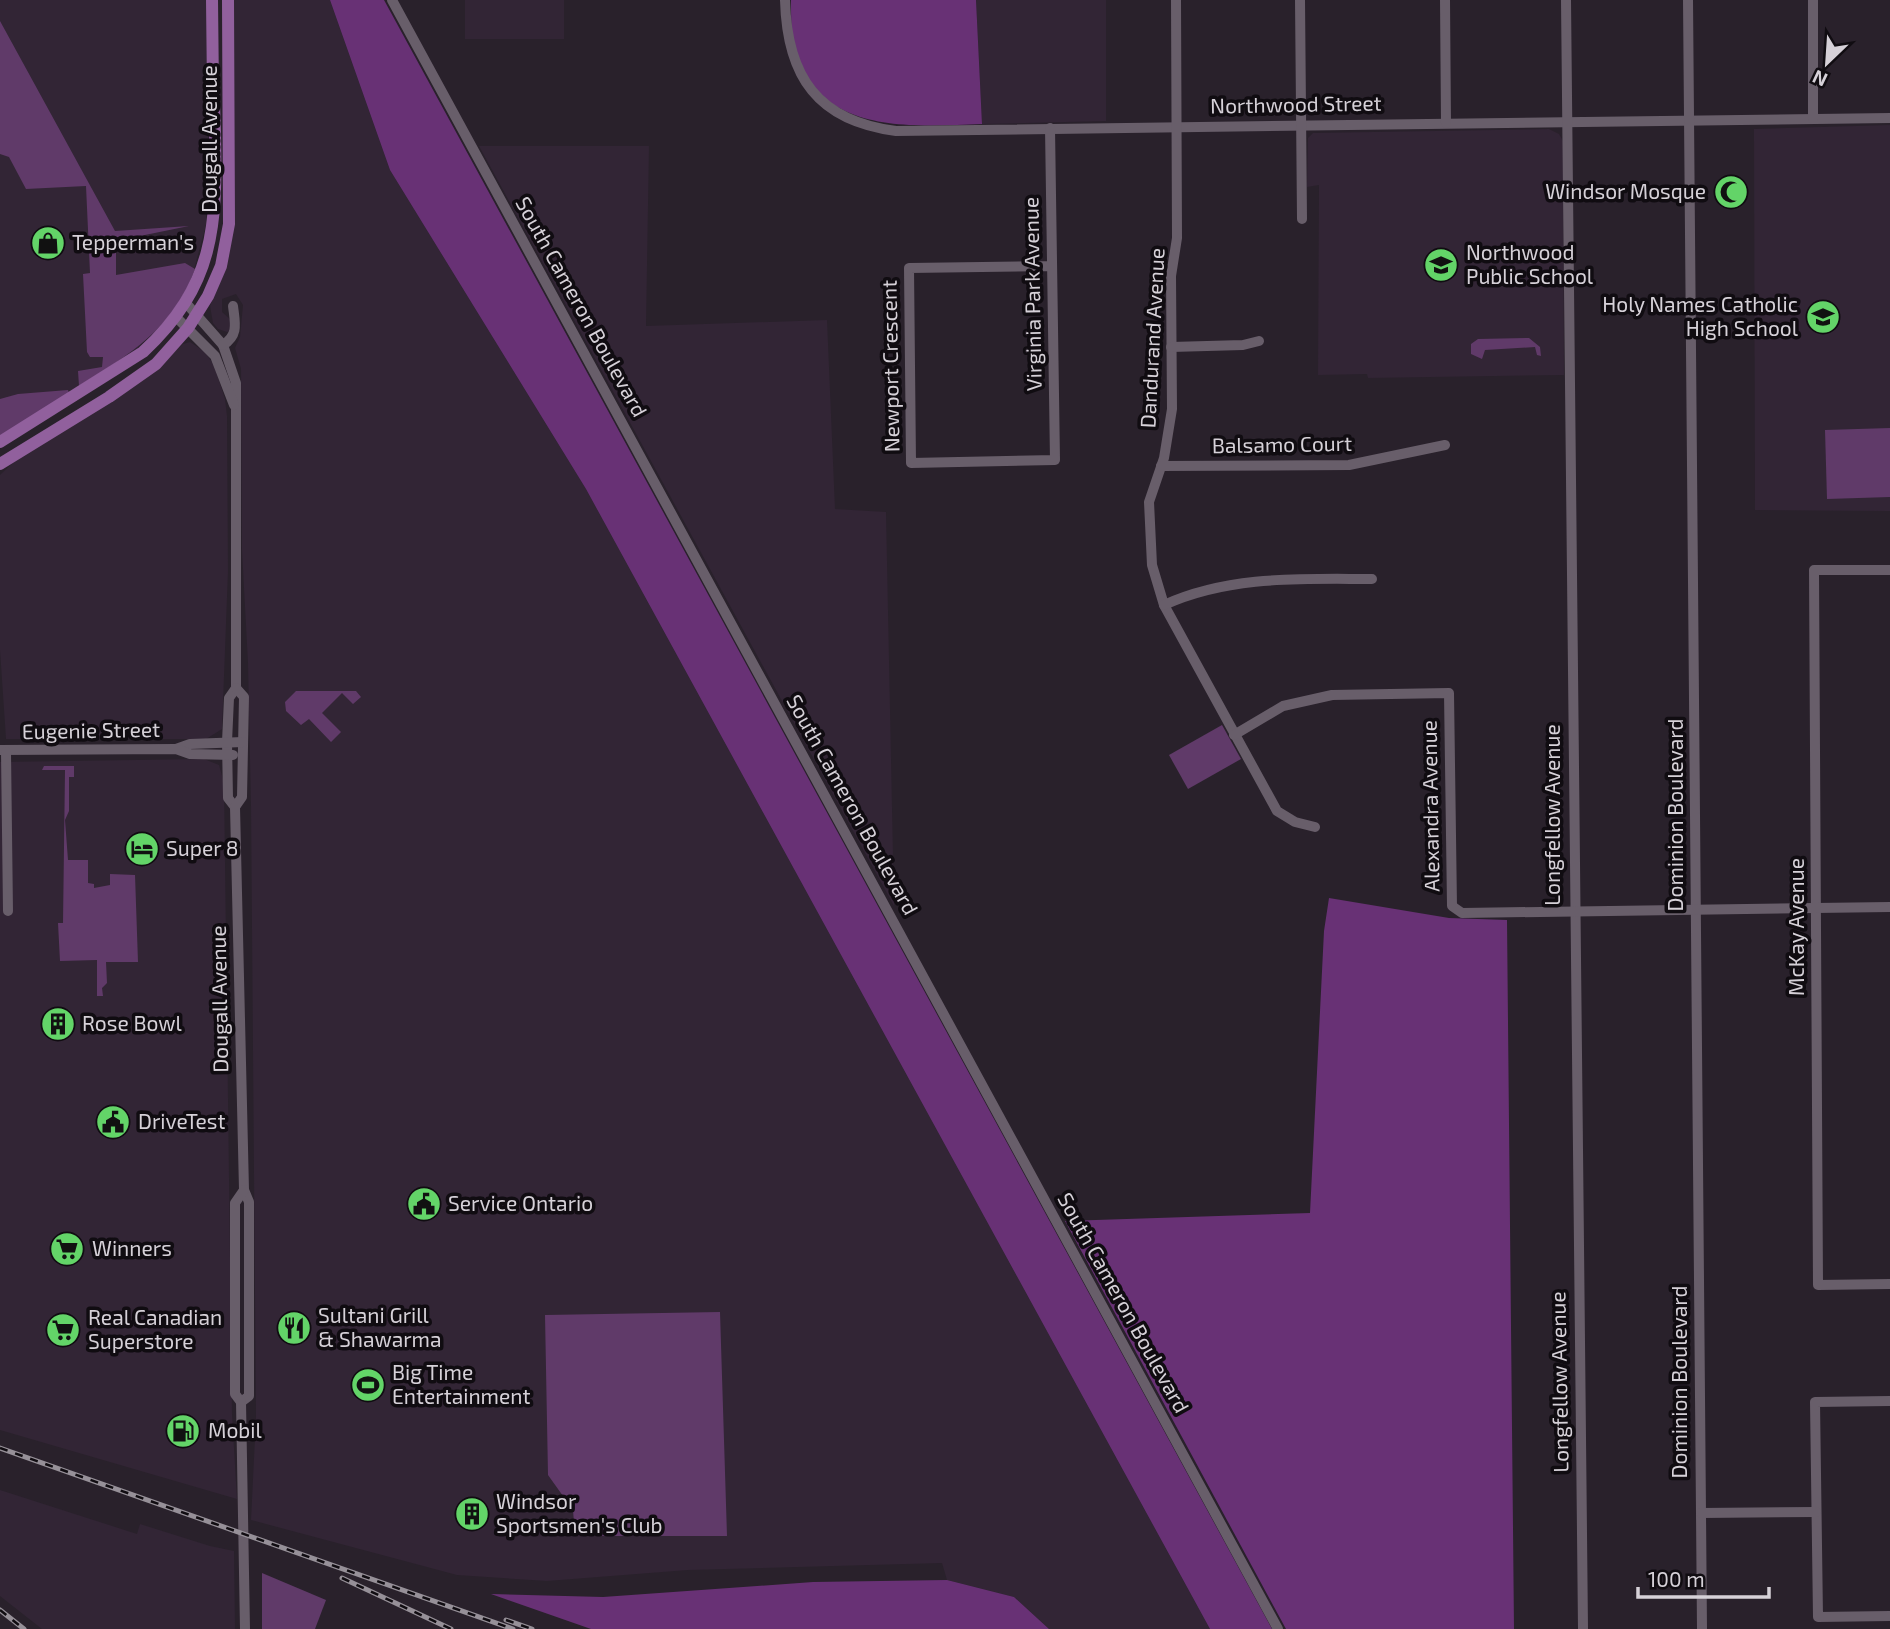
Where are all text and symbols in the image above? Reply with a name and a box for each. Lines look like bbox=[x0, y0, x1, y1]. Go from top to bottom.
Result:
north arrow bbox=[1792, 28, 1862, 98]
street label: Dougall Avenue bbox=[196, 65, 221, 213]
text: N bbox=[1809, 66, 1831, 92]
street label: Northwood Street bbox=[1210, 90, 1382, 117]
mosque icon: Windsor Mosque bbox=[1712, 173, 1750, 211]
place label: Windsor Mosque bbox=[1545, 178, 1706, 203]
street label: South Cameron Boulevard bbox=[511, 192, 653, 421]
street label: Virginia Park Avenue bbox=[1017, 197, 1046, 391]
shop icon: Tepperman's bbox=[29, 224, 67, 262]
place label: Tepperman's bbox=[72, 229, 194, 254]
place label: Northwood Public School bbox=[1466, 239, 1594, 288]
school or university icon: Northwood Public School bbox=[1422, 246, 1460, 284]
street label: Dandurand Avenue bbox=[1134, 247, 1169, 429]
street label: Newport Crescent bbox=[875, 280, 904, 452]
place label: Holy Names Catholic High School bbox=[1602, 291, 1799, 340]
school or university icon: Holy Names Catholic High School bbox=[1804, 298, 1842, 336]
street label: Balsamo Court bbox=[1212, 430, 1352, 457]
street label: South Cameron Boulevard bbox=[782, 690, 924, 919]
street label: Eugenie Street bbox=[22, 716, 160, 743]
street label: Dominion Boulevard bbox=[1662, 719, 1687, 911]
street label: Alexandra Avenue bbox=[1416, 720, 1443, 892]
street label: Longfellow Avenue bbox=[1539, 724, 1564, 906]
hotel icon: Super 8 bbox=[123, 830, 161, 868]
place label: Super 8 bbox=[166, 835, 239, 860]
street label: McKay Avenue bbox=[1783, 858, 1808, 996]
street label: Dougall Avenue bbox=[205, 925, 232, 1073]
building icon: Rose Bowl bbox=[39, 1005, 77, 1043]
place label: Rose Bowl bbox=[82, 1010, 183, 1035]
public building icon: DriveTest bbox=[94, 1103, 132, 1141]
place label: DriveTest bbox=[138, 1108, 225, 1133]
public building icon: Service Ontario bbox=[405, 1185, 443, 1223]
street label: South Cameron Boulevard bbox=[1053, 1188, 1195, 1417]
place label: Service Ontario bbox=[448, 1190, 593, 1215]
supermarket icon: Winners bbox=[48, 1230, 86, 1268]
place label: Winners bbox=[92, 1235, 172, 1260]
street label: Dominion Boulevard bbox=[1666, 1286, 1691, 1478]
street label: Longfellow Avenue bbox=[1544, 1291, 1573, 1473]
place label: Sultani Grill & Shawarma bbox=[318, 1302, 442, 1351]
place label: Real Canadian Superstore bbox=[88, 1304, 222, 1353]
restaurant icon: Sultani Grill & Shawarma bbox=[275, 1309, 313, 1347]
supermarket icon: Real Canadian Superstore bbox=[44, 1311, 82, 1349]
place label: Big Time Entertainment bbox=[392, 1359, 530, 1408]
sports icon: Big Time Entertainment bbox=[349, 1366, 387, 1404]
fuel station icon: Mobil bbox=[164, 1412, 202, 1450]
place label: Mobil bbox=[208, 1417, 263, 1442]
place label: Windsor Sportsmen's Club bbox=[496, 1488, 663, 1537]
building icon: Windsor Sportsmen's Club bbox=[453, 1495, 491, 1533]
scale bar bbox=[1638, 1556, 1769, 1600]
text: 100 m bbox=[1648, 1566, 1705, 1591]

